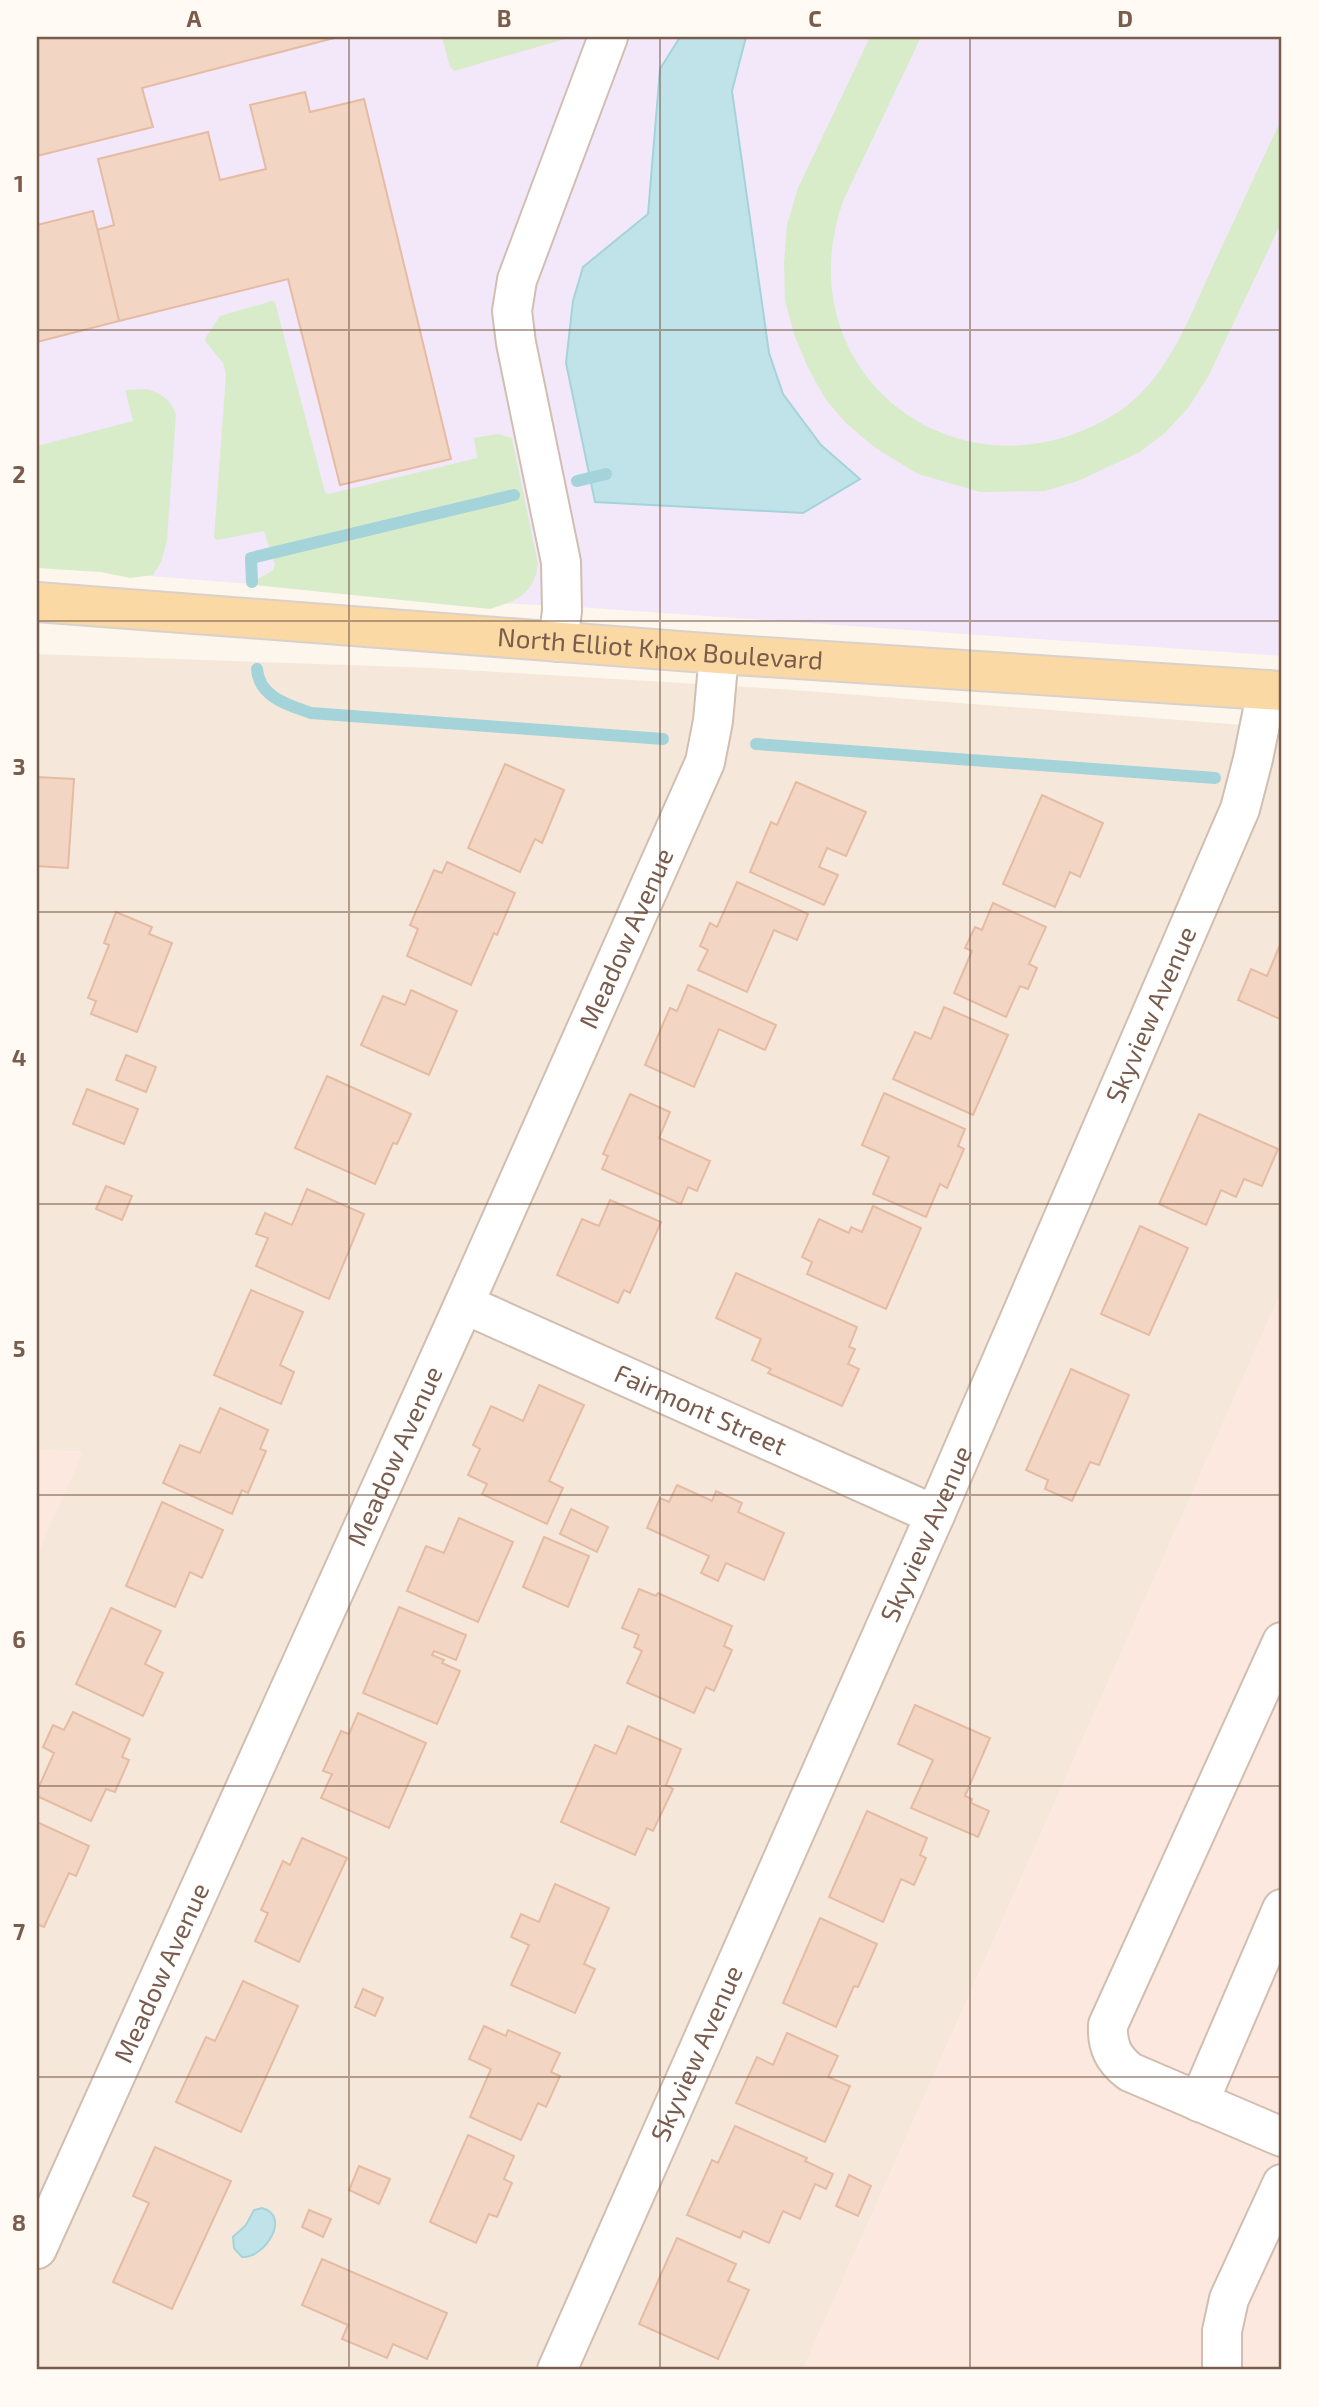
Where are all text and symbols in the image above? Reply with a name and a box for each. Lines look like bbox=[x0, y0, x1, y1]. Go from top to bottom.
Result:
text: A bbox=[186, 4, 202, 32]
text: B bbox=[497, 4, 511, 32]
text: C bbox=[808, 4, 822, 32]
text: D bbox=[1117, 4, 1133, 32]
text: 1 bbox=[14, 169, 24, 197]
text: 2 bbox=[12, 460, 26, 488]
street label: North Elliot Knox Boulevard bbox=[496, 620, 824, 675]
text: 3 bbox=[12, 752, 26, 780]
street label: Meadow Avenue bbox=[572, 843, 679, 1033]
street label: Skyview Avenue bbox=[1098, 921, 1202, 1107]
text: 4 bbox=[12, 1043, 26, 1071]
text: 5 bbox=[13, 1334, 25, 1362]
street label: Fairmont Street bbox=[610, 1357, 792, 1461]
street label: Meadow Avenue bbox=[340, 1361, 448, 1550]
street label: Skyview Avenue bbox=[873, 1441, 977, 1626]
text: 6 bbox=[12, 1625, 26, 1653]
street label: Meadow Avenue bbox=[106, 1878, 214, 2067]
text: 7 bbox=[13, 1917, 25, 1945]
street label: Skyview Avenue bbox=[643, 1960, 748, 2146]
text: 8 bbox=[12, 2208, 26, 2236]

